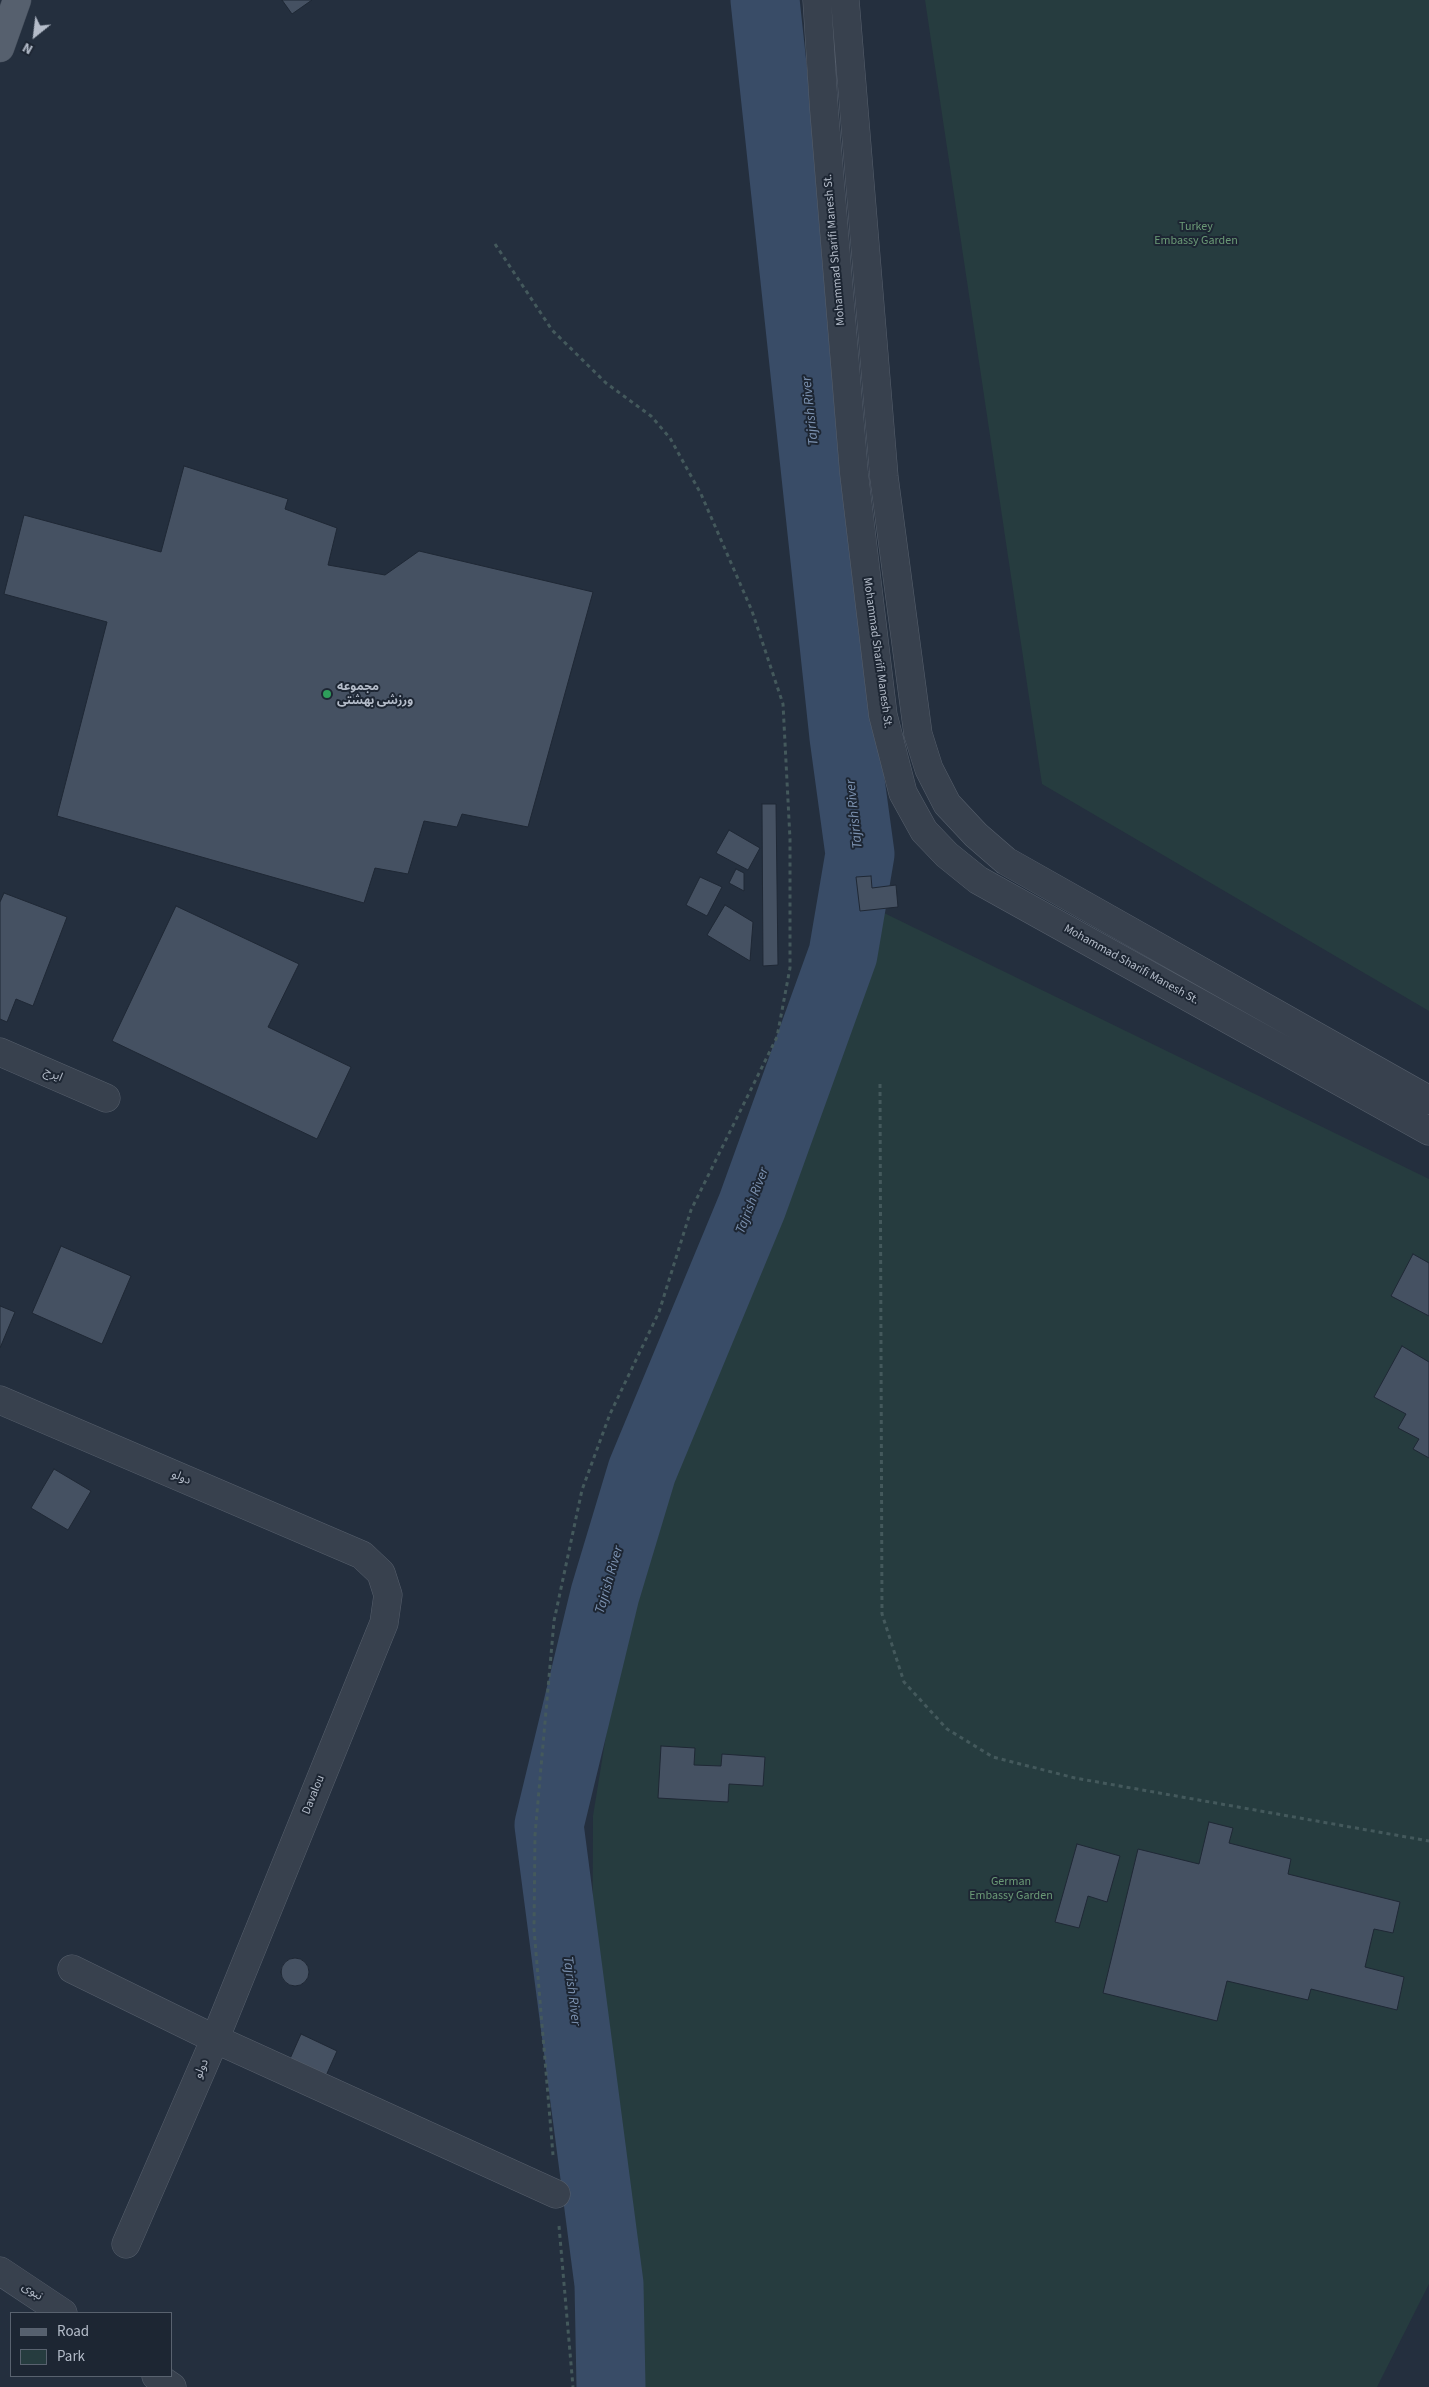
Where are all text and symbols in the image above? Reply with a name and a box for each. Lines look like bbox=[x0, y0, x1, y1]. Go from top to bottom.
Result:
north arrow bbox=[10, 10, 60, 60]
text: N bbox=[19, 37, 37, 59]
street label: Mohammad Sharifi Manesh St. bbox=[821, 174, 849, 326]
park label: Turkey Embassy Garden bbox=[1154, 220, 1238, 248]
water label: Tajrish River bbox=[799, 375, 823, 447]
street label: Mohammad Sharifi Manesh St. bbox=[859, 577, 895, 729]
place label: مجموعه ورزشی بهشتی bbox=[337, 680, 413, 708]
marker: مجموعه ورزشی بهشتی bbox=[321, 688, 333, 700]
water label: Tajrish River bbox=[843, 778, 867, 850]
street label: Mohammad Sharifi Manesh St. bbox=[1061, 922, 1201, 1008]
street label: ایرج bbox=[41, 1065, 65, 1085]
water label: Tajrish River bbox=[733, 1165, 773, 1237]
street label: دولو bbox=[169, 1467, 193, 1489]
water label: Tajrish River bbox=[592, 1544, 628, 1616]
street label: Davalou bbox=[300, 1773, 328, 1817]
park label: German Embassy Garden bbox=[969, 1875, 1053, 1903]
water label: Tajrish River bbox=[558, 1955, 584, 2027]
street label: دولو bbox=[191, 2057, 213, 2081]
street label: نبوی bbox=[19, 2280, 45, 2304]
legend bbox=[10, 2312, 172, 2377]
text: Road bbox=[57, 2321, 89, 2342]
text: Park bbox=[57, 2346, 85, 2367]

